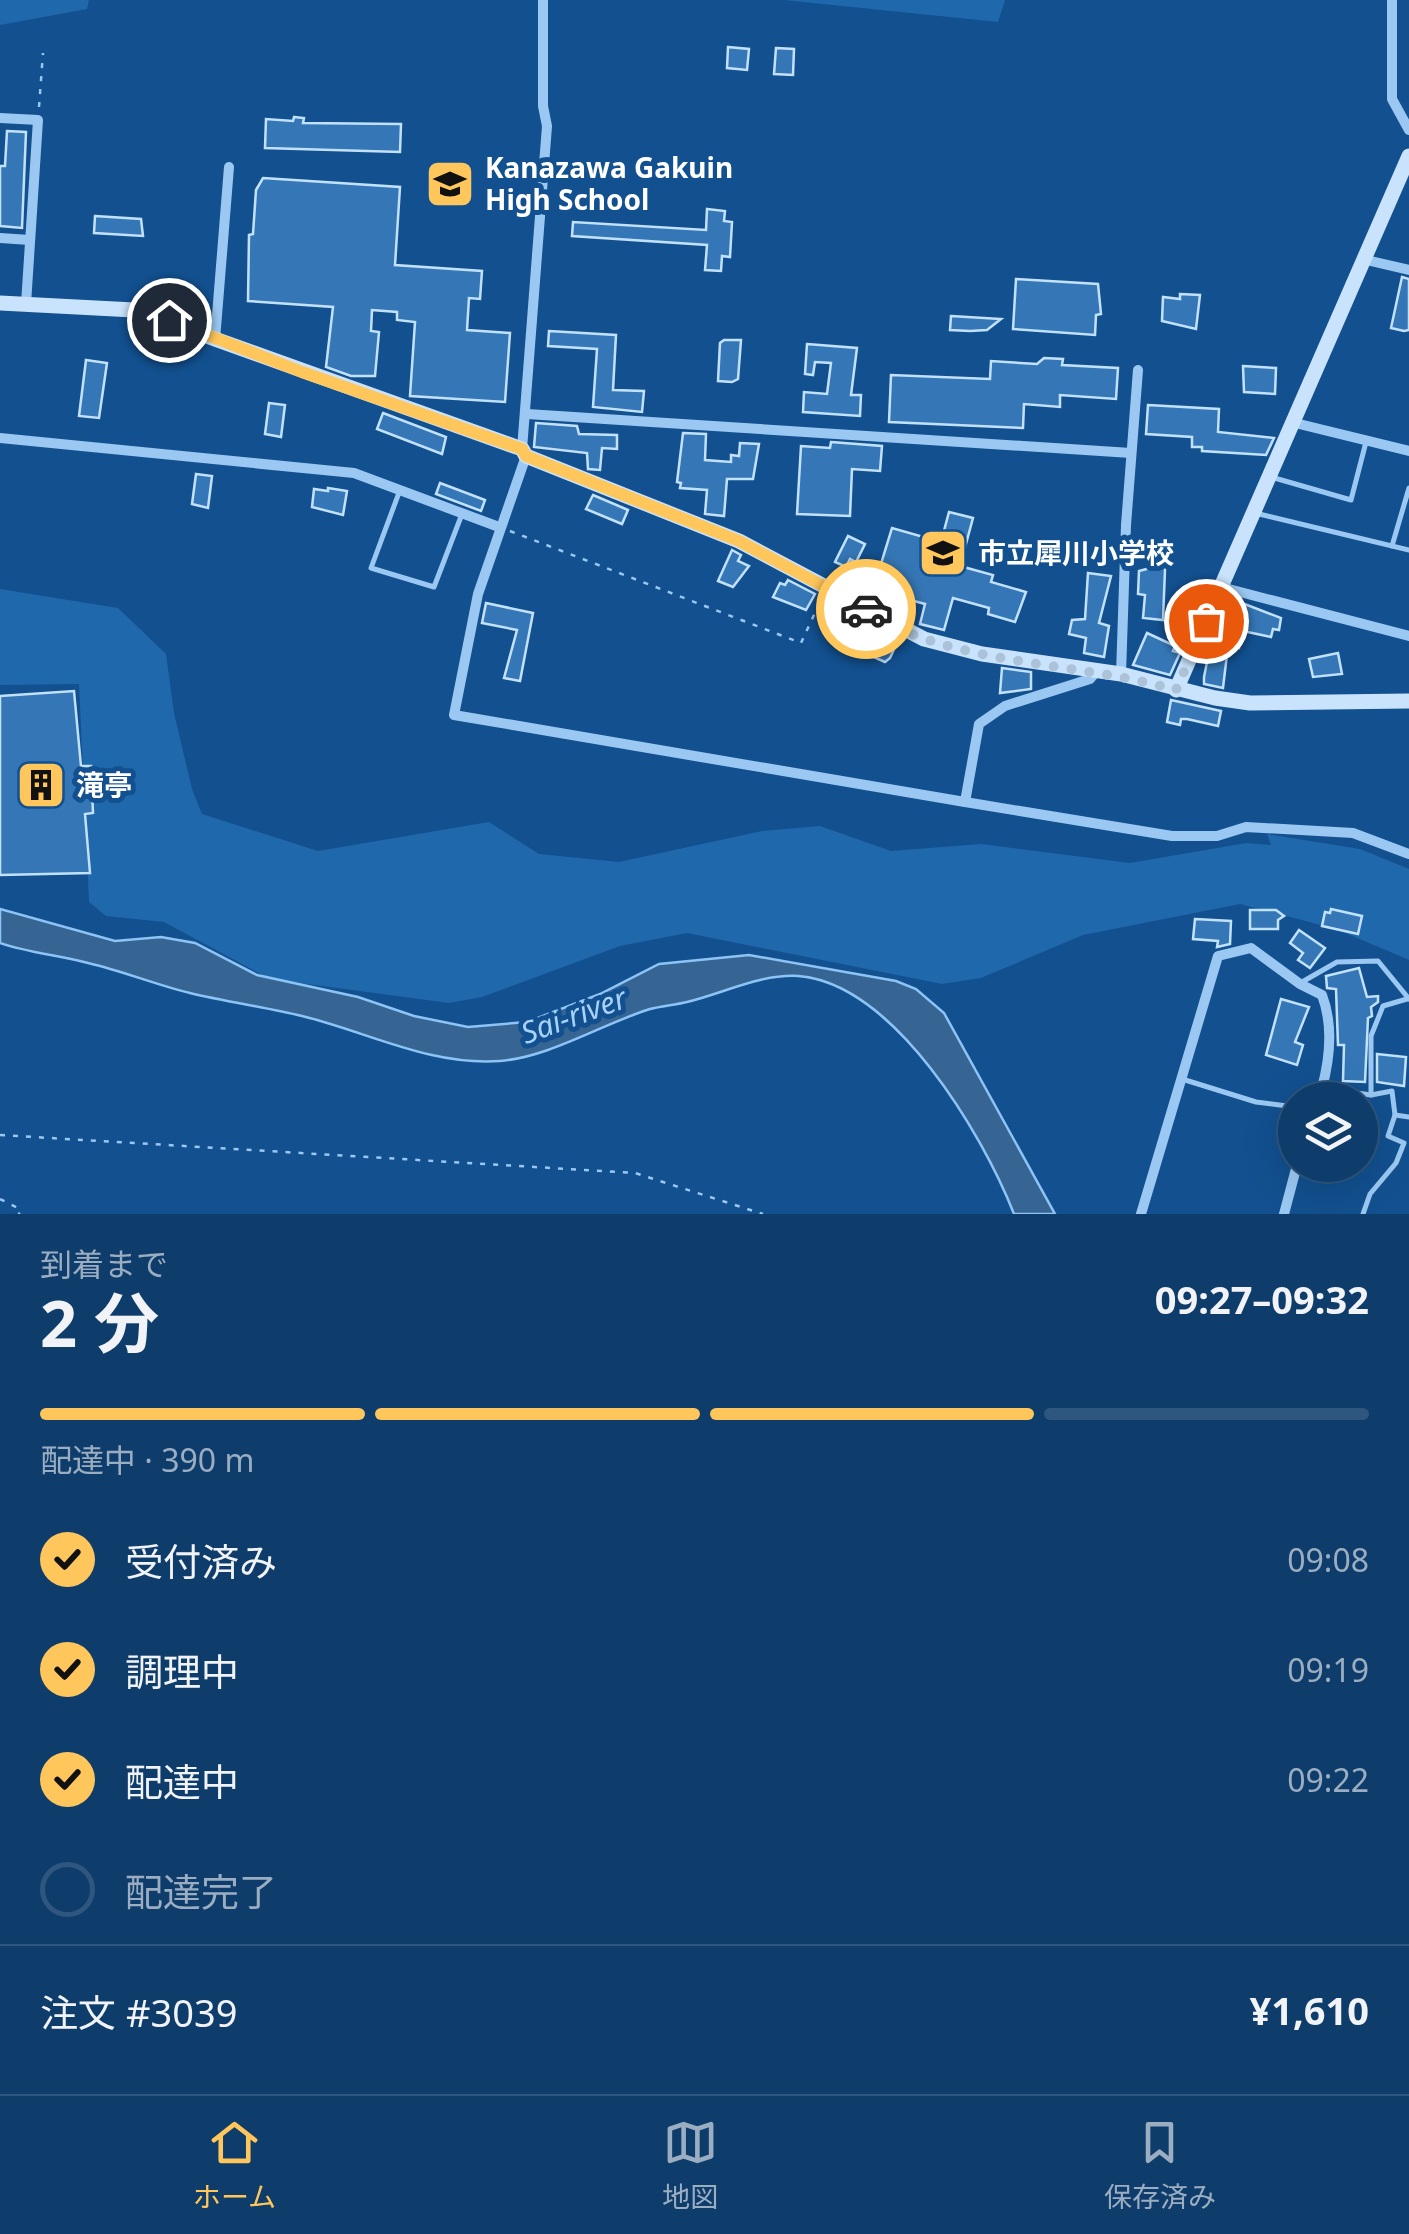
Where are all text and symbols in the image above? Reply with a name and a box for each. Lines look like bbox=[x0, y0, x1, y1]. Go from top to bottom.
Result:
place label: Kanazawa Gakuin High School bbox=[485, 148, 733, 218]
school or university icon: Kanazawa Gakuin High School bbox=[424, 158, 476, 210]
pin bbox=[127, 278, 212, 363]
icon: home bbox=[142, 293, 197, 348]
school or university icon: 市立犀川小学校 bbox=[917, 527, 969, 579]
place label: 市立犀川小学校 bbox=[978, 533, 1174, 571]
courier bbox=[816, 559, 916, 659]
pin bbox=[1164, 579, 1249, 664]
icon: car bbox=[839, 582, 894, 637]
icon: bag bbox=[1179, 594, 1234, 649]
building icon: 滝亭 bbox=[15, 759, 67, 811]
place label: 滝亭 bbox=[76, 765, 132, 803]
water label: Sai-river bbox=[515, 976, 633, 1053]
map controls bbox=[1278, 1082, 1378, 1182]
button: layers bbox=[1278, 1082, 1378, 1182]
text: 到着まで bbox=[40, 1242, 168, 1285]
text: 09:27–09:32 bbox=[1155, 1273, 1369, 1325]
text: 2 分 bbox=[40, 1278, 159, 1366]
text: 配達中 · 390 m bbox=[40, 1438, 254, 1481]
icon: check bbox=[40, 1532, 95, 1587]
text: 受付済み bbox=[125, 1535, 277, 1587]
text: 09:08 bbox=[1287, 1538, 1369, 1581]
icon: check bbox=[40, 1642, 95, 1697]
text: 調理中 bbox=[125, 1645, 239, 1697]
text: 09:19 bbox=[1287, 1648, 1369, 1691]
icon: check bbox=[40, 1752, 95, 1807]
text: 配達中 bbox=[125, 1755, 239, 1807]
text: 09:22 bbox=[1287, 1758, 1369, 1801]
text: 配達完了 bbox=[125, 1865, 277, 1917]
text: ¥1,610 bbox=[1249, 1984, 1369, 2036]
text: 注文 #3039 bbox=[40, 1986, 237, 2038]
tab: ホーム bbox=[193, 2115, 276, 2215]
tab: 地図 bbox=[662, 2115, 718, 2215]
tab: 保存済み bbox=[1104, 2115, 1216, 2215]

